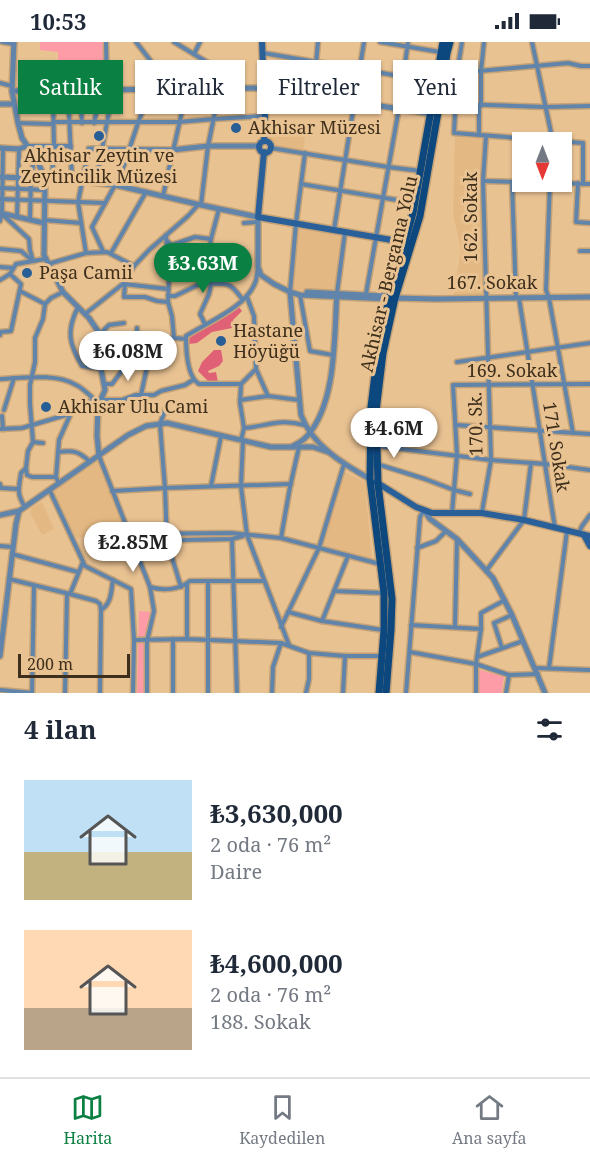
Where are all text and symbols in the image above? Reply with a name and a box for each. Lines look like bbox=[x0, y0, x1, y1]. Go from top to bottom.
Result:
text: 10:53 bbox=[30, 6, 86, 36]
chip: Satılık bbox=[18, 60, 123, 114]
chip: Kiralık bbox=[135, 60, 245, 114]
chip: Filtreler bbox=[257, 60, 381, 114]
chip: Yeni bbox=[393, 60, 478, 114]
place label: Akhisar Müzesi bbox=[248, 115, 381, 139]
marker: Akhisar Müzesi bbox=[229, 121, 243, 135]
marker: Akhisar Zeytin ve Zeytincilik Müzesi bbox=[92, 129, 106, 143]
north arrow bbox=[512, 132, 572, 192]
map controls bbox=[512, 132, 572, 192]
place label: Akhisar Zeytin ve Zeytincilik Müzesi bbox=[21, 143, 177, 188]
street label: 162. Sokak bbox=[458, 171, 482, 262]
street label: Akhisar - Bergama Yolu bbox=[354, 173, 422, 374]
pin: ₺3.63M bbox=[154, 243, 252, 294]
text: ₺3.63M bbox=[168, 249, 238, 276]
place label: Paşa Camii bbox=[39, 260, 133, 284]
marker: Paşa Camii bbox=[20, 266, 34, 280]
street label: 167. Sokak bbox=[447, 270, 538, 294]
place label: Hastane Höyüğü bbox=[233, 318, 303, 363]
pin: ₺6.08M bbox=[79, 331, 177, 382]
marker: Hastane Höyüğü bbox=[214, 334, 228, 348]
text: ₺6.08M bbox=[93, 337, 163, 364]
street label: 169. Sokak bbox=[467, 358, 558, 382]
street label: 170. Sk. bbox=[462, 392, 488, 456]
place label: Akhisar Ulu Cami bbox=[58, 394, 209, 418]
marker: Akhisar Ulu Cami bbox=[39, 400, 53, 414]
street label: 171. Sokak bbox=[538, 400, 576, 494]
pin: ₺4.6M bbox=[352, 408, 436, 459]
text: ₺4.6M bbox=[365, 414, 423, 441]
pin: ₺2.85M bbox=[84, 522, 182, 573]
text: ₺2.85M bbox=[98, 528, 168, 555]
scale bar bbox=[18, 651, 130, 678]
text: 200 m bbox=[27, 653, 73, 675]
text: 4 ilan bbox=[24, 711, 97, 747]
icon: filters bbox=[533, 713, 566, 746]
text: ₺3,630,000 bbox=[210, 795, 343, 831]
icon: home bbox=[72, 804, 144, 876]
text: 2 oda · 76 m² bbox=[210, 831, 331, 858]
text: Daire bbox=[210, 858, 262, 885]
text: ₺4,600,000 bbox=[210, 945, 343, 981]
icon: home bbox=[72, 954, 144, 1026]
text: 2 oda · 76 m² bbox=[210, 981, 331, 1008]
text: 188. Sokak bbox=[210, 1008, 311, 1035]
tab: Harita bbox=[63, 1091, 112, 1149]
tab: Kaydedilen bbox=[239, 1091, 325, 1149]
tab: Ana sayfa bbox=[452, 1091, 527, 1149]

